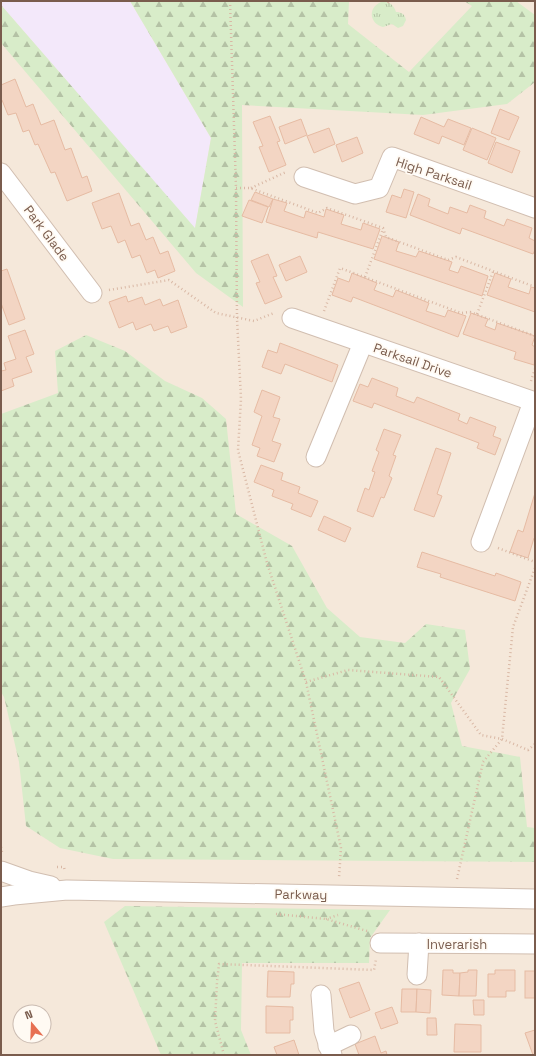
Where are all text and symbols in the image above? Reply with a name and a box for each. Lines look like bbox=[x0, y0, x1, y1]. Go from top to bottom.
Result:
street label: High Parksail bbox=[394, 153, 474, 194]
street label: Park Glade bbox=[20, 202, 73, 265]
street label: Parksail Drive bbox=[371, 339, 454, 382]
street label: Parkway bbox=[275, 886, 327, 903]
street label: Inverarish bbox=[427, 936, 487, 953]
north arrow bbox=[12, 1004, 52, 1044]
text: N bbox=[23, 1007, 35, 1022]

